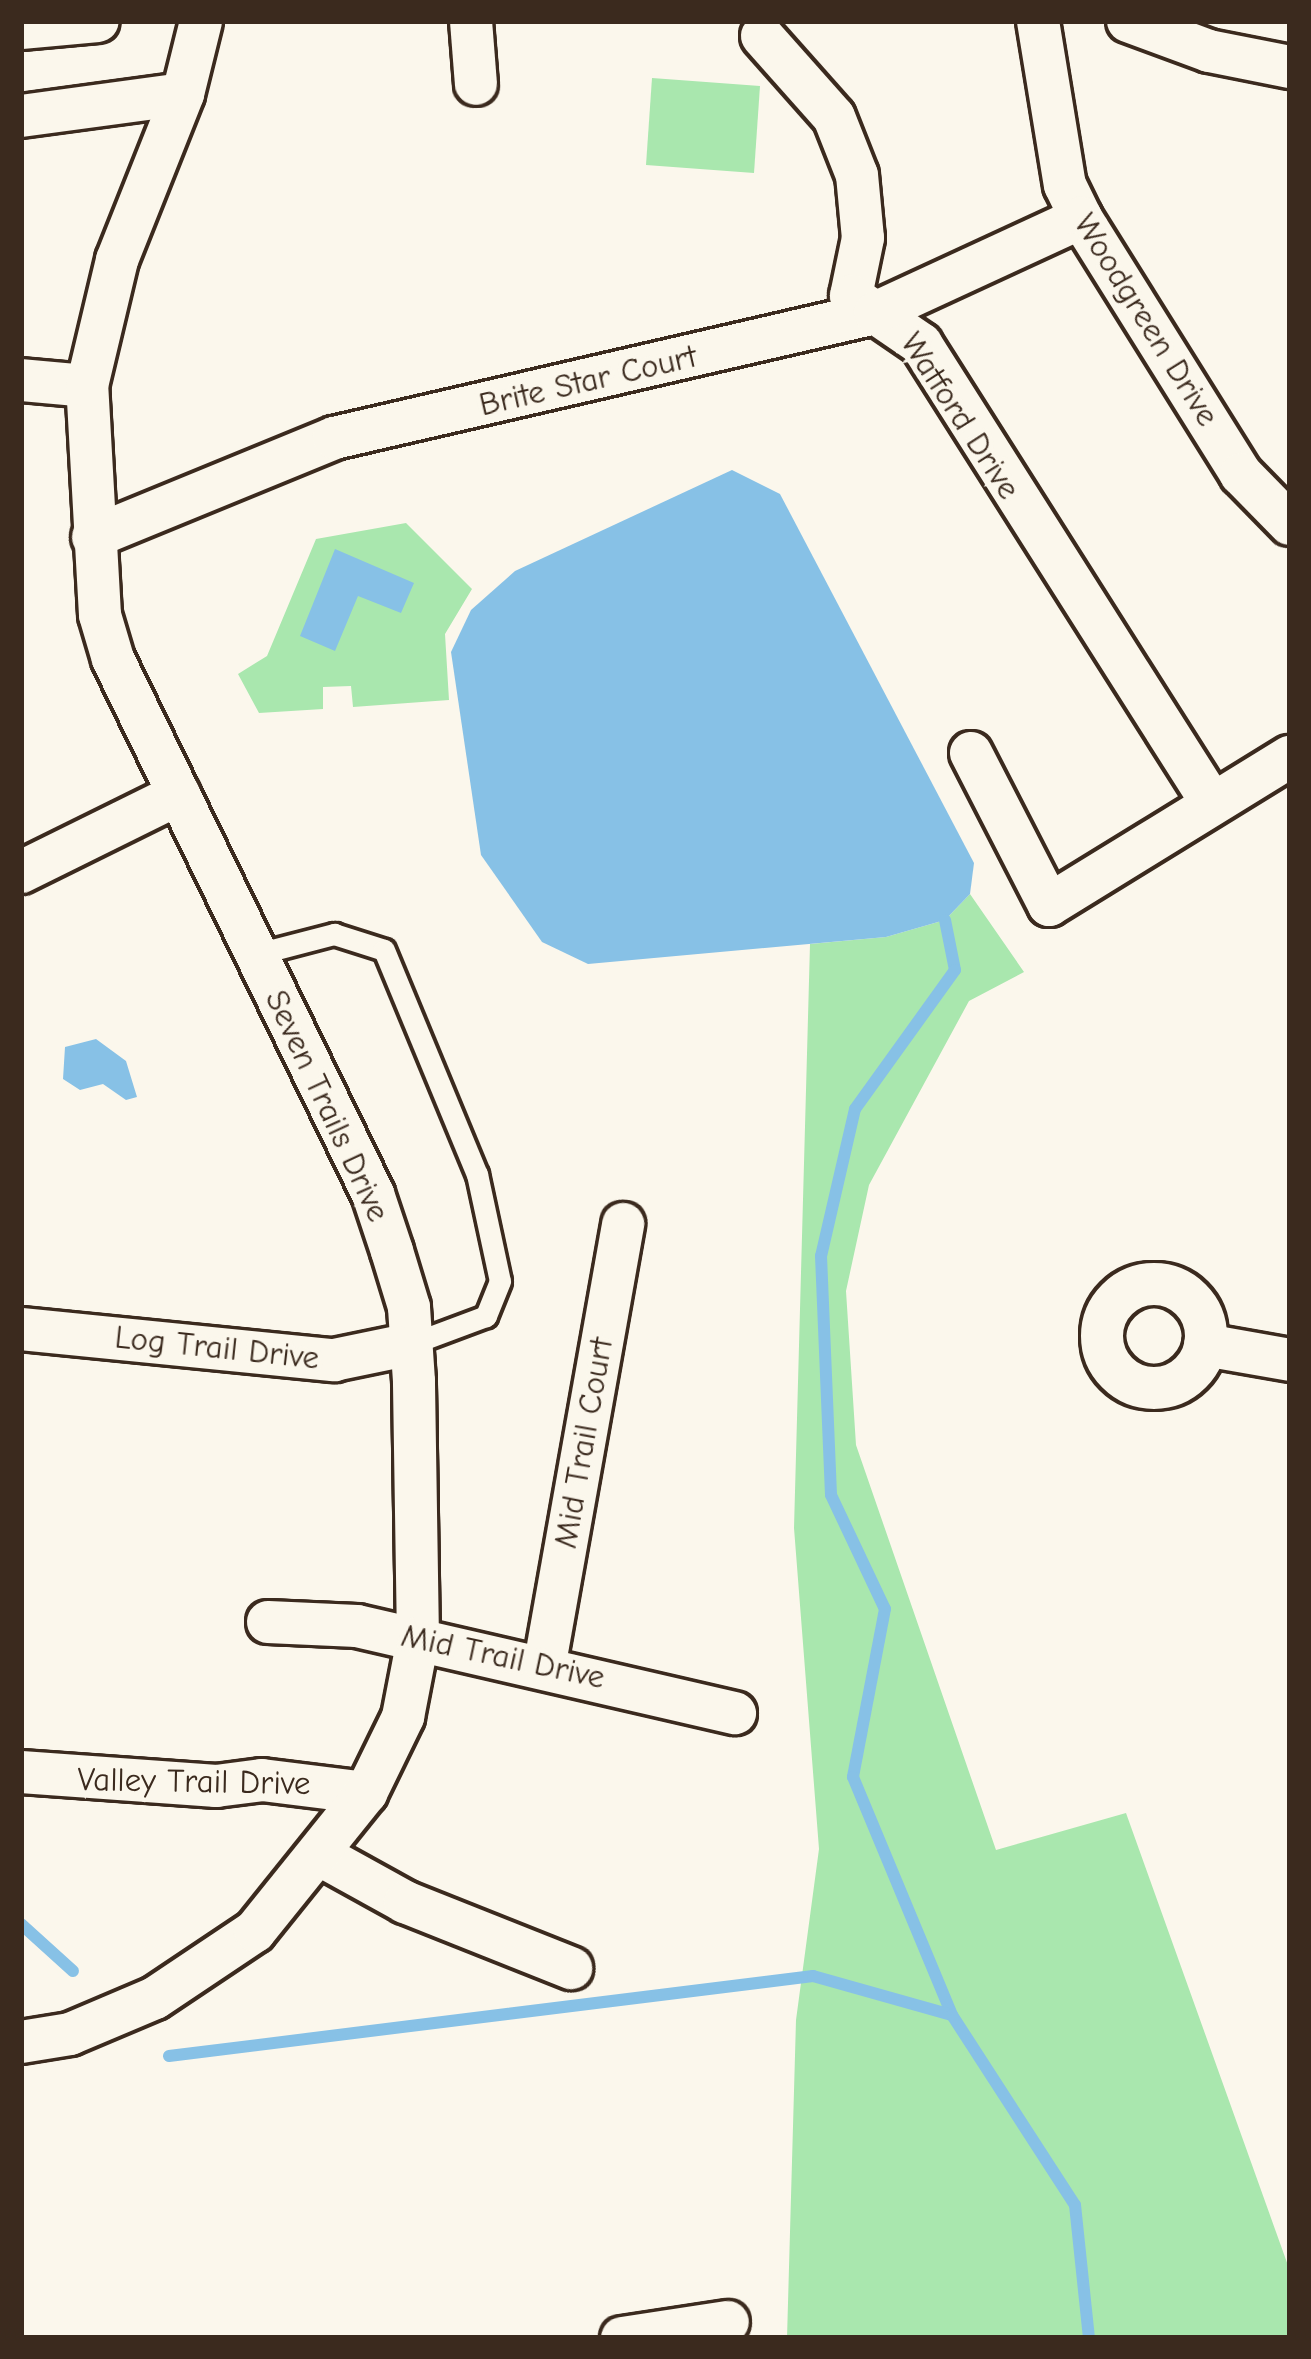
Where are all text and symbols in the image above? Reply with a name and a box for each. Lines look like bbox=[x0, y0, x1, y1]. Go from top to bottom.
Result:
street label: Woodgreen Drive bbox=[1065, 206, 1227, 434]
street label: Watford Drive bbox=[892, 325, 1028, 507]
street label: Brite Star Court bbox=[475, 337, 701, 425]
street label: Seven Trails Drive bbox=[256, 984, 398, 1228]
street label: Log Trail Drive bbox=[113, 1318, 321, 1378]
street label: Mid Trail Court bbox=[546, 1335, 622, 1551]
street label: Mid Trail Drive bbox=[398, 1616, 608, 1698]
street label: Valley Trail Drive bbox=[77, 1760, 311, 1804]

